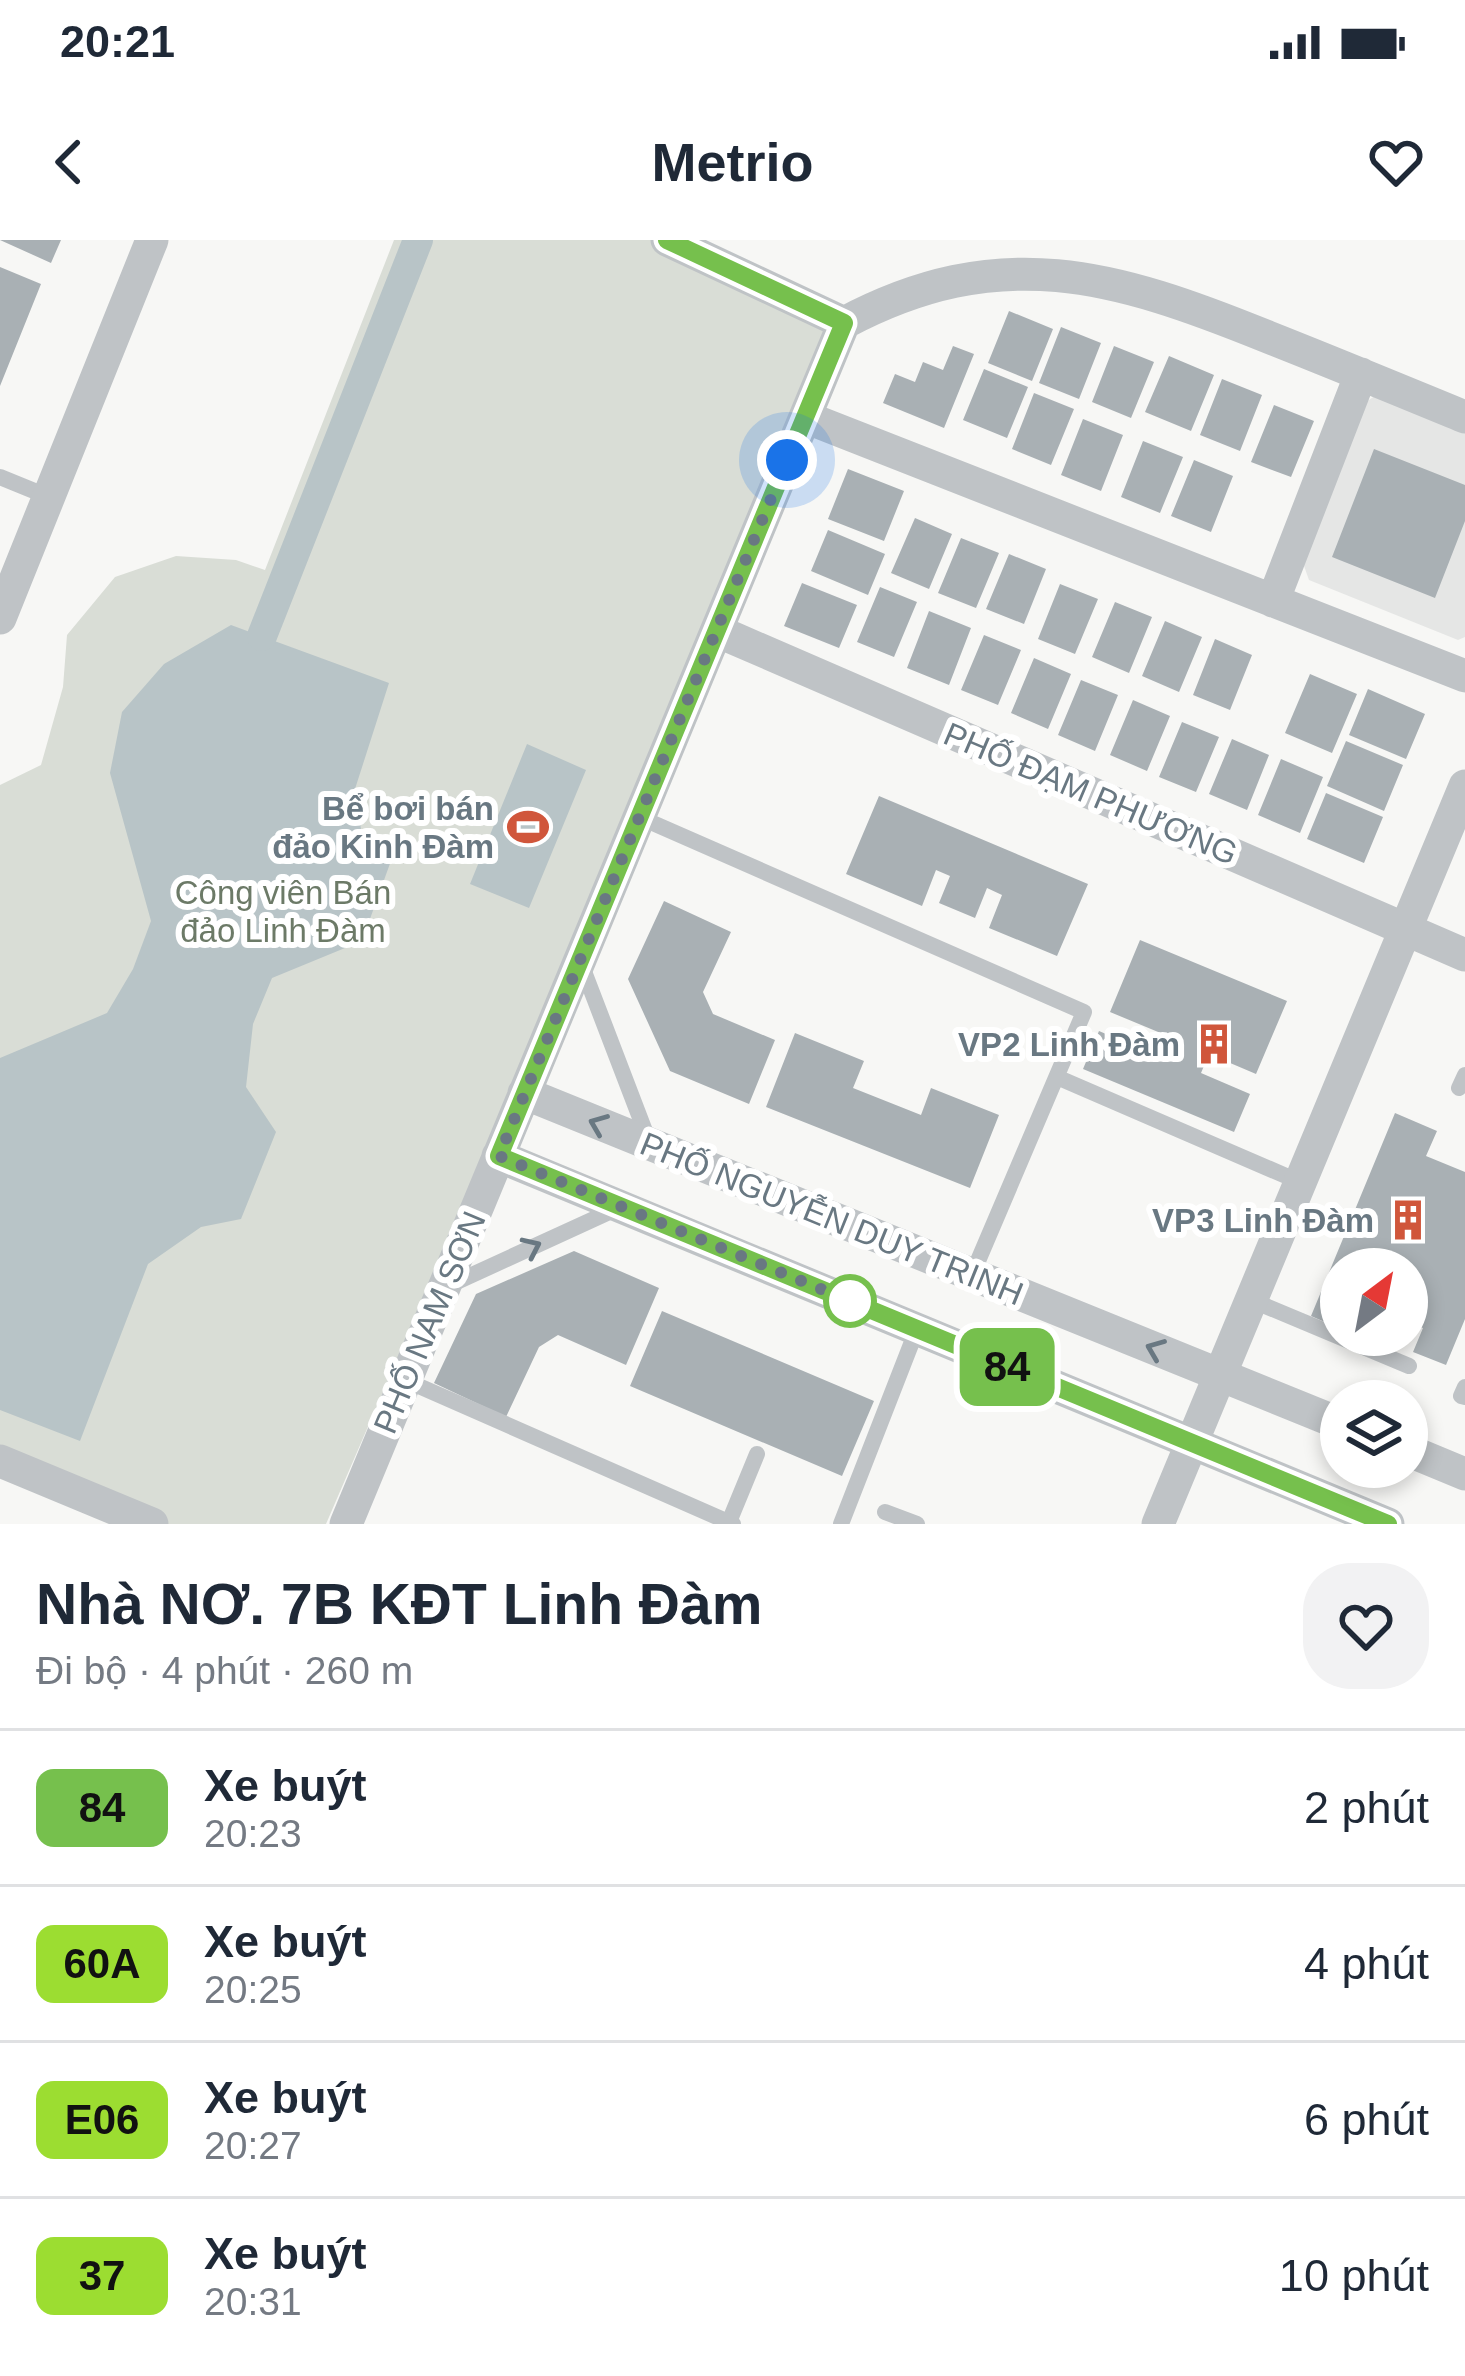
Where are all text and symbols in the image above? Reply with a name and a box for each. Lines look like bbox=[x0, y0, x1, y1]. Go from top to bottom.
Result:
text: 20:21 bbox=[60, 16, 175, 67]
icon: back bbox=[36, 129, 102, 195]
icon: heart bbox=[1363, 129, 1429, 195]
text: Metrio bbox=[652, 132, 814, 192]
your location bbox=[757, 430, 817, 490]
street label: PHỐ ĐẠM PHƯƠNG bbox=[939, 714, 1243, 872]
place label: Bể bơi bán đảo Kinh Đàm bbox=[272, 790, 494, 865]
sports icon: Bể bơi bán đảo Kinh Đàm bbox=[505, 804, 551, 850]
park label: Công viên Bán đảo Linh Đàm bbox=[175, 874, 391, 949]
building icon: VP2 Linh Đàm bbox=[1191, 1021, 1237, 1067]
place label: VP2 Linh Đàm bbox=[958, 1026, 1180, 1063]
one-way arrow bbox=[589, 1114, 610, 1138]
street label: PHỐ NGUYỄN DUY TRINH bbox=[635, 1124, 1029, 1312]
building icon: VP3 Linh Đàm bbox=[1385, 1197, 1431, 1243]
place label: VP3 Linh Đàm bbox=[1152, 1202, 1374, 1239]
street label: PHỐ NAM SƠN bbox=[365, 1205, 493, 1439]
one-way arrow bbox=[520, 1238, 541, 1261]
north arrow bbox=[1320, 1248, 1428, 1356]
map controls bbox=[1320, 1248, 1428, 1488]
unlabelled marker bbox=[825, 1276, 875, 1326]
line badge: 84 bbox=[953, 1328, 1061, 1406]
one-way arrow bbox=[1145, 1338, 1166, 1363]
text: 84 bbox=[984, 1343, 1030, 1390]
button: layers bbox=[1320, 1380, 1428, 1488]
button: heart bbox=[1303, 1563, 1429, 1689]
text: Nhà NƠ. 7B KĐT Linh Đàm bbox=[36, 1572, 762, 1636]
text: Đi bộ · 4 phút · 260 m bbox=[36, 1649, 413, 1692]
text: Xe buýt bbox=[204, 1760, 367, 1811]
text: 2 phút bbox=[1304, 1782, 1429, 1833]
text: 84 bbox=[79, 1784, 125, 1831]
text: 20:23 bbox=[204, 1812, 302, 1855]
text: Xe buýt bbox=[204, 1916, 367, 1967]
text: 4 phút bbox=[1304, 1938, 1429, 1989]
text: 60A bbox=[63, 1940, 141, 1987]
text: 20:25 bbox=[204, 1968, 302, 2011]
text: Xe buýt bbox=[204, 2072, 367, 2123]
text: 6 phút bbox=[1304, 2094, 1429, 2145]
text: E06 bbox=[65, 2096, 139, 2143]
text: 20:27 bbox=[204, 2124, 302, 2167]
text: Xe buýt bbox=[204, 2228, 367, 2279]
text: 10 phút bbox=[1279, 2250, 1429, 2301]
text: 37 bbox=[79, 2252, 125, 2299]
text: 20:31 bbox=[204, 2280, 302, 2323]

